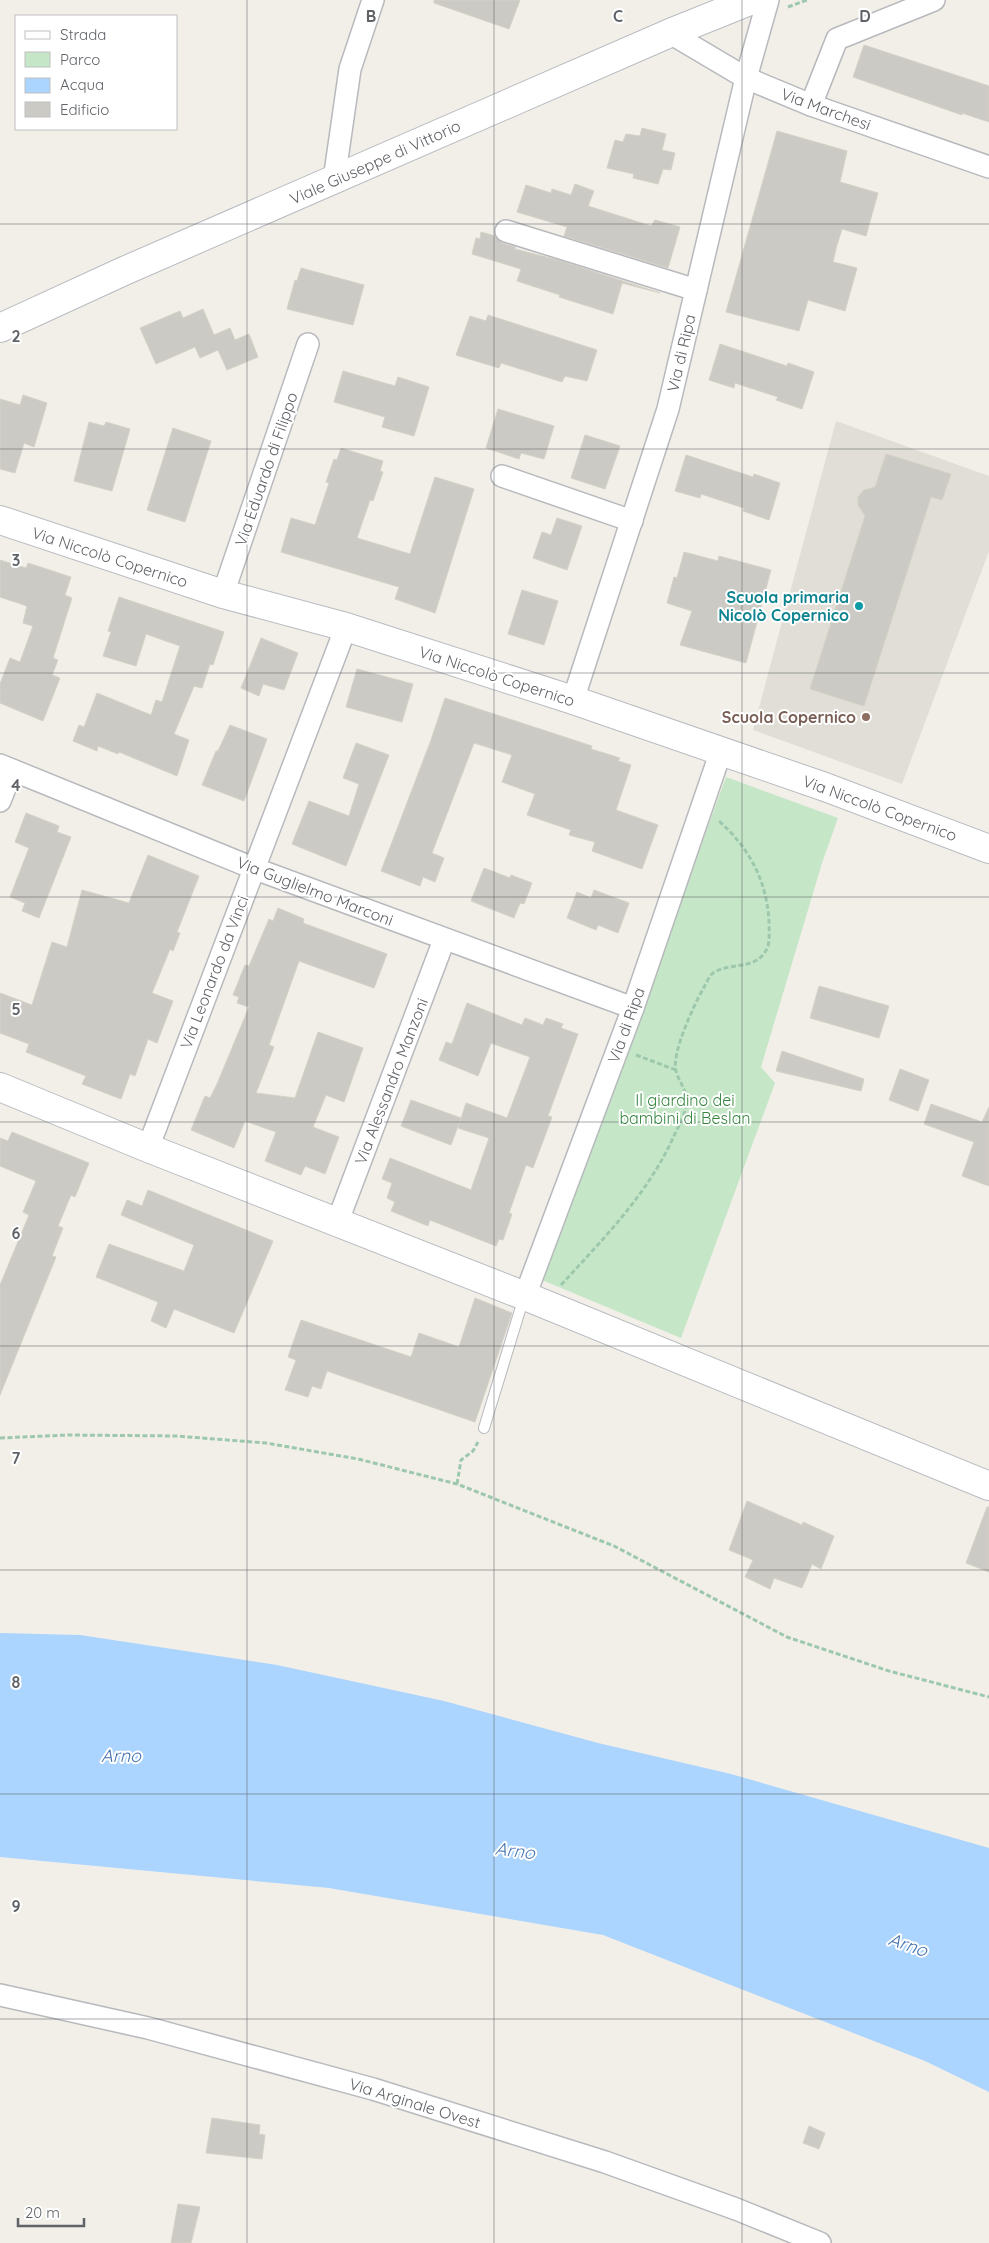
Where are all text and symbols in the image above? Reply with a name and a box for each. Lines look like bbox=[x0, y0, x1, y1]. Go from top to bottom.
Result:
text: B bbox=[366, 6, 376, 26]
text: C bbox=[613, 6, 623, 26]
text: D bbox=[859, 6, 871, 26]
legend bbox=[15, 15, 178, 130]
text: Strada bbox=[60, 25, 106, 44]
text: Parco bbox=[60, 50, 100, 69]
text: Acqua bbox=[60, 75, 104, 94]
street label: Via Marchesi bbox=[778, 83, 874, 135]
text: Edificio bbox=[60, 100, 109, 119]
street label: Viale Giuseppe di Vittorio bbox=[286, 115, 464, 209]
street label: Via di Ripa bbox=[662, 312, 700, 394]
text: 2 bbox=[11, 326, 21, 346]
street label: Via Eduardo di Filippo bbox=[230, 389, 302, 549]
street label: Via Niccolò Copernico bbox=[29, 522, 191, 592]
text: 3 bbox=[12, 550, 20, 570]
place label: Scuola primaria Nicolò Copernico bbox=[718, 587, 849, 625]
marker: Scuola primaria Nicolò Copernico bbox=[853, 600, 865, 612]
street label: Via Niccolò Copernico bbox=[416, 641, 578, 711]
place label: Scuola Copernico bbox=[722, 707, 856, 727]
marker: Scuola Copernico bbox=[860, 711, 872, 723]
street label: Via Niccolò Copernico bbox=[800, 771, 960, 845]
text: 4 bbox=[11, 775, 21, 795]
street label: Via Guglielmo Marconi bbox=[234, 852, 396, 930]
street label: Via Leonardo da Vinci bbox=[176, 893, 252, 1051]
street label: Via di Ripa bbox=[603, 984, 649, 1066]
street label: Via Alessandro Manzoni bbox=[350, 995, 432, 1167]
text: 5 bbox=[11, 999, 21, 1019]
park label: Il giardino dei bambini di Beslan bbox=[619, 1090, 751, 1128]
text: 6 bbox=[12, 1223, 21, 1243]
text: 7 bbox=[12, 1448, 21, 1468]
text: 8 bbox=[12, 1672, 21, 1692]
water label: Arno bbox=[101, 1744, 142, 1767]
water label: Arno bbox=[494, 1837, 537, 1864]
text: 9 bbox=[11, 1896, 21, 1916]
water label: Arno bbox=[886, 1927, 932, 1962]
street label: Via Arginale Ovest bbox=[347, 2074, 483, 2132]
scale bar bbox=[18, 2196, 84, 2228]
text: 20 m bbox=[25, 2203, 60, 2222]

